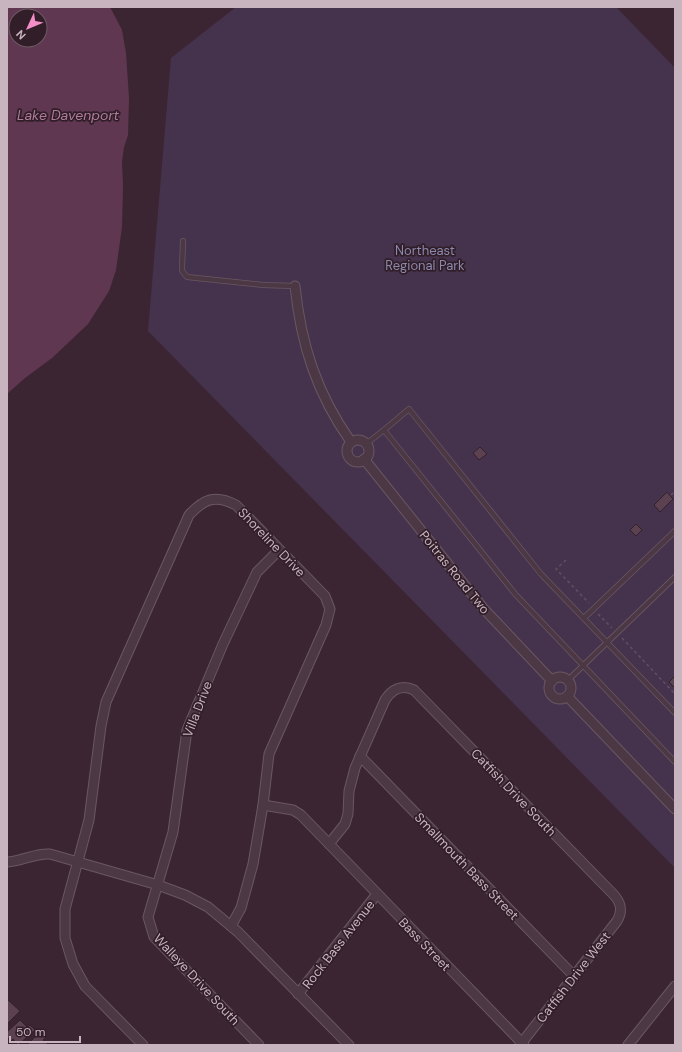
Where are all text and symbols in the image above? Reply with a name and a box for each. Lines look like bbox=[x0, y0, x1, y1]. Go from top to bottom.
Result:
north arrow bbox=[8, 8, 48, 48]
text: N bbox=[13, 27, 29, 43]
water label: Lake Davenport bbox=[17, 106, 120, 124]
park label: Northeast Regional Park bbox=[385, 242, 465, 274]
street label: Shoreline Drive bbox=[234, 504, 309, 581]
street label: Poitras Road Two bbox=[416, 527, 494, 618]
street label: Villa Drive bbox=[179, 679, 216, 740]
street label: Catfish Drive South bbox=[467, 745, 560, 840]
street label: Smallmouth Bass Street bbox=[411, 809, 522, 924]
street label: Rock Bass Avenue bbox=[298, 896, 378, 992]
street label: Bass Street bbox=[395, 914, 454, 975]
street label: Catfish Drive West bbox=[533, 928, 614, 1026]
street label: Walleye Drive South bbox=[150, 930, 243, 1029]
scale bar bbox=[10, 1018, 80, 1044]
text: 50 m bbox=[16, 1024, 45, 1040]

